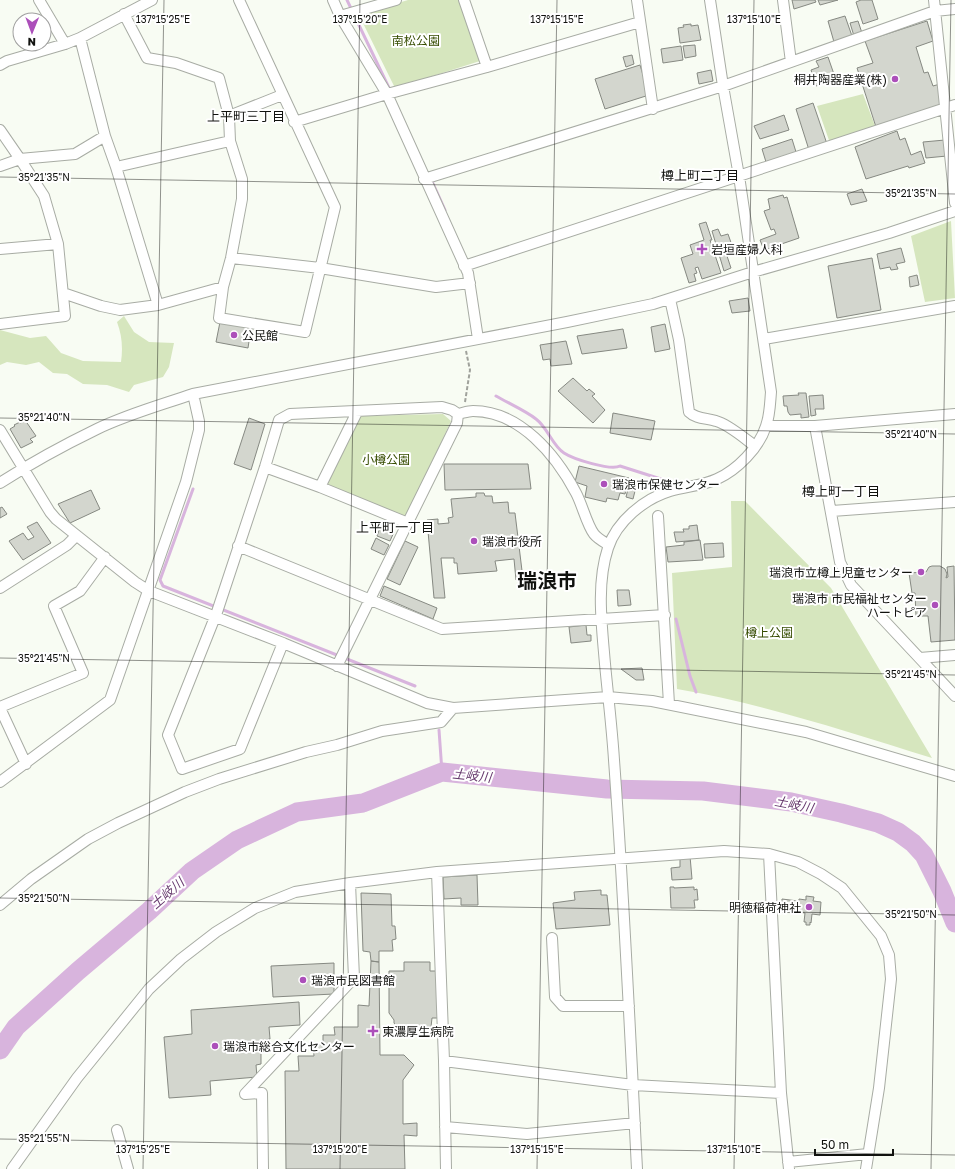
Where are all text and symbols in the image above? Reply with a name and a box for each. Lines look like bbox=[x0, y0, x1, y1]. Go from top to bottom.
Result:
north arrow bbox=[12, 12, 52, 52]
text: 137°15'25"E bbox=[136, 13, 190, 25]
text: 137°15'20"E bbox=[333, 13, 387, 25]
text: 137°15'15"E bbox=[530, 13, 584, 25]
text: 137°15'10"E bbox=[727, 13, 781, 25]
park label: 南松公園 bbox=[392, 33, 440, 48]
text: N bbox=[28, 36, 36, 49]
place label: 桐井陶器産業(株) bbox=[794, 72, 887, 87]
marker: 桐井陶器産業(株) bbox=[890, 74, 900, 84]
district label: 上平町三丁目 bbox=[207, 108, 285, 124]
district label: 樽上町二丁目 bbox=[661, 167, 739, 183]
text: 35°21'35"N bbox=[18, 171, 70, 183]
text: 35°21'35"N bbox=[885, 187, 937, 199]
place label: 岩垣産婦人科 bbox=[711, 242, 783, 257]
marker: 岩垣産婦人科 bbox=[696, 243, 708, 255]
place label: 公民館 bbox=[242, 328, 278, 343]
marker: 公民館 bbox=[229, 330, 239, 340]
text: 35°21'40"N bbox=[18, 411, 70, 423]
text: 35°21'40"N bbox=[885, 428, 937, 440]
park label: 小樽公園 bbox=[362, 452, 410, 467]
place label: 瑞浪市保健センター bbox=[612, 477, 720, 492]
marker: 瑞浪市保健センター bbox=[599, 479, 609, 489]
district label: 樽上町一丁目 bbox=[802, 483, 880, 499]
district label: 上平町一丁目 bbox=[356, 519, 434, 535]
place label: 瑞浪市役所 bbox=[482, 534, 542, 549]
marker: 瑞浪市役所 bbox=[469, 536, 479, 546]
place label: 瑞浪市立樽上児童センター bbox=[769, 565, 913, 580]
marker: 瑞浪市立樽上児童センター bbox=[916, 567, 926, 577]
district label: 瑞浪市 bbox=[517, 568, 577, 592]
place label: 瑞浪市 市民福祉センター ハートピア bbox=[792, 591, 927, 620]
marker: 瑞浪市 市民福祉センター ハートピア bbox=[930, 600, 940, 610]
park label: 樽上公園 bbox=[745, 625, 793, 640]
text: 35°21'45"N bbox=[18, 652, 70, 664]
text: 35°21'45"N bbox=[885, 668, 937, 680]
water label: 土岐川 bbox=[452, 765, 494, 785]
water label: 土岐川 bbox=[773, 792, 817, 816]
water label: 土岐川 bbox=[147, 873, 188, 912]
text: 35°21'50"N bbox=[18, 892, 70, 904]
place label: 明徳稲荷神社 bbox=[729, 900, 801, 915]
marker: 明徳稲荷神社 bbox=[804, 902, 814, 912]
text: 35°21'50"N bbox=[885, 908, 937, 920]
place label: 瑞浪市民図書館 bbox=[311, 973, 395, 988]
marker: 瑞浪市民図書館 bbox=[298, 975, 308, 985]
place label: 東濃厚生病院 bbox=[382, 1024, 454, 1039]
marker: 東濃厚生病院 bbox=[367, 1025, 379, 1037]
place label: 瑞浪市総合文化センター bbox=[223, 1039, 355, 1054]
marker: 瑞浪市総合文化センター bbox=[210, 1041, 220, 1051]
scale bar bbox=[815, 1131, 893, 1157]
text: 35°21'55"N bbox=[18, 1132, 70, 1144]
text: 50 m bbox=[821, 1137, 849, 1152]
text: 137°15'25"E bbox=[116, 1143, 170, 1155]
text: 137°15'20"E bbox=[313, 1143, 367, 1155]
text: 137°15'15"E bbox=[510, 1143, 564, 1155]
text: 137°15'10"E bbox=[707, 1143, 761, 1155]

